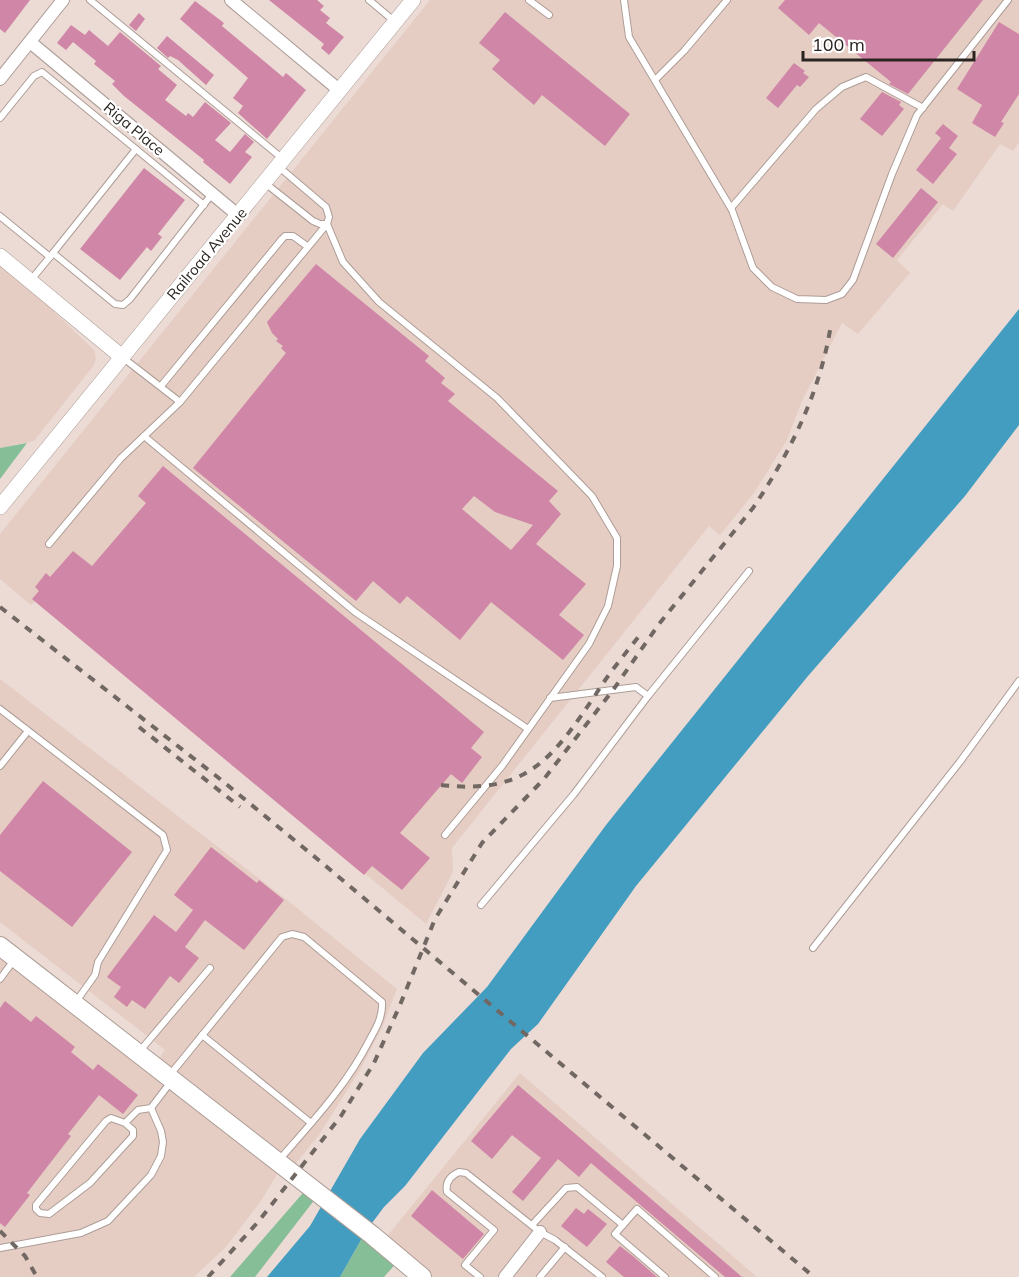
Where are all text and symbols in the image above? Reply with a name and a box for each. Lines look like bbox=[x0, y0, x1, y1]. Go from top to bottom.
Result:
scale bar bbox=[803, 24, 974, 62]
text: 100 m bbox=[812, 33, 865, 56]
street label: Riga Place bbox=[100, 98, 169, 160]
street label: Railroad Avenue bbox=[163, 204, 251, 304]

